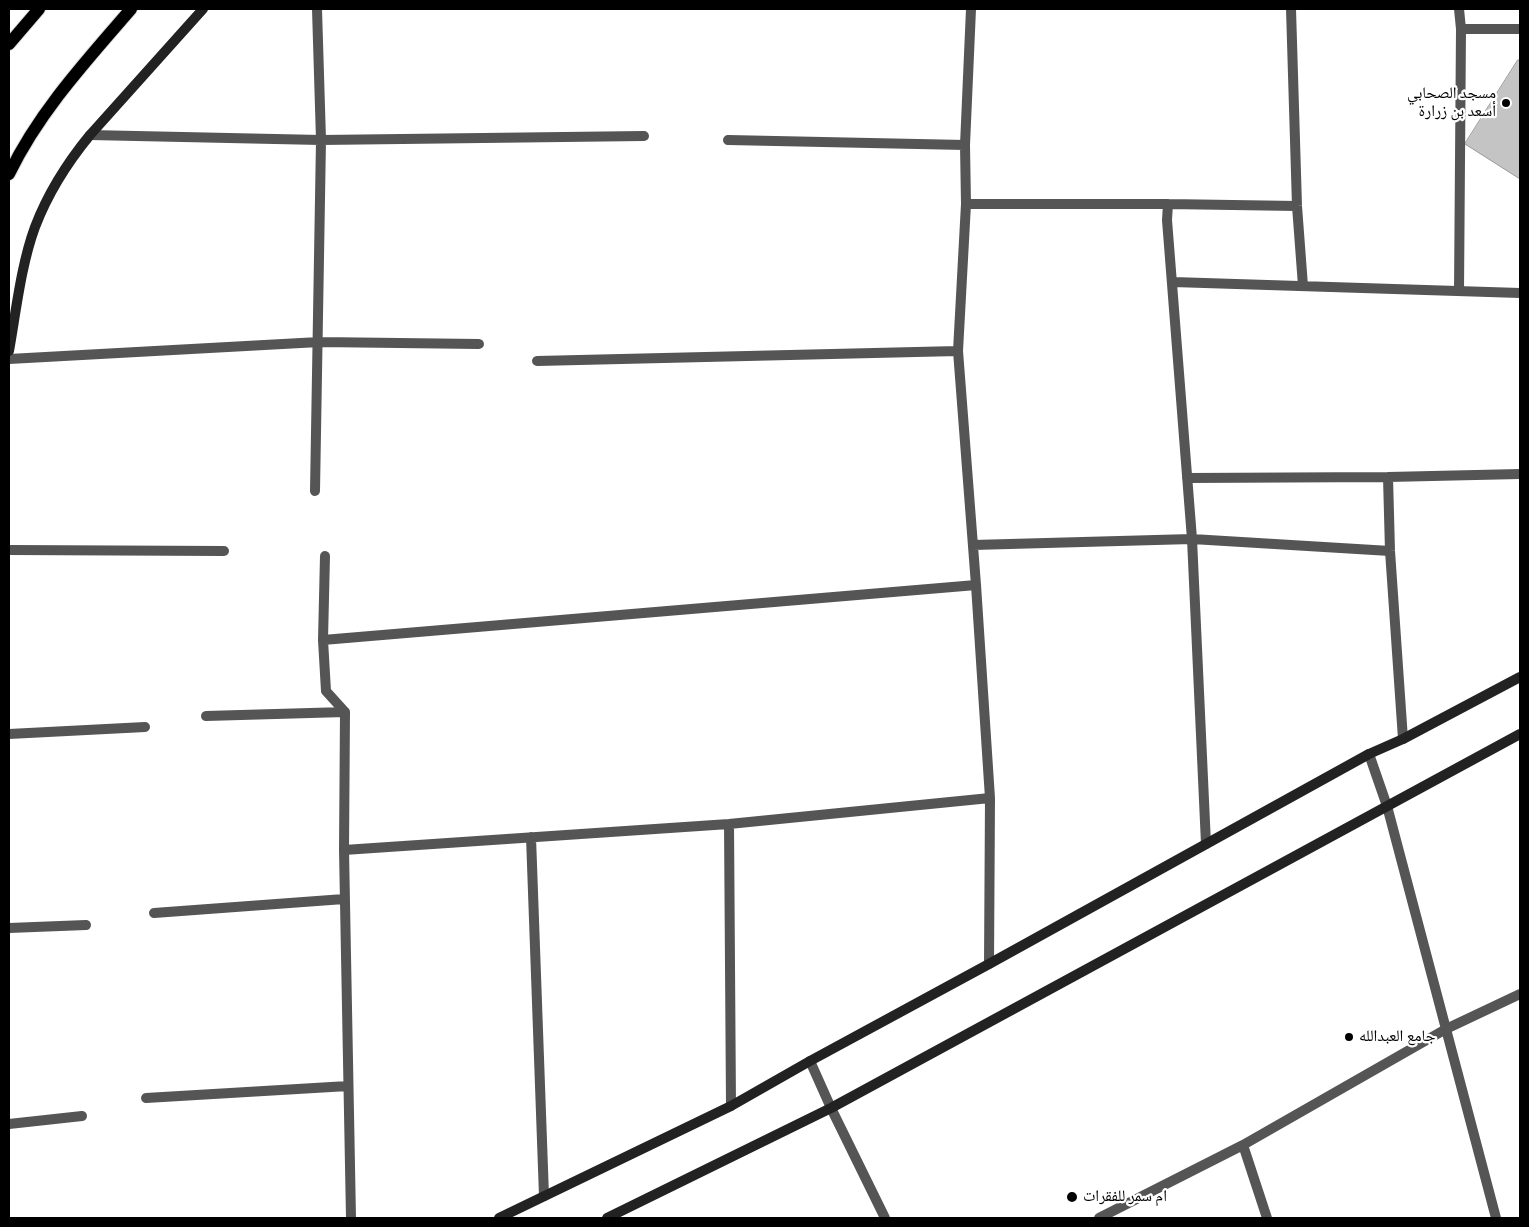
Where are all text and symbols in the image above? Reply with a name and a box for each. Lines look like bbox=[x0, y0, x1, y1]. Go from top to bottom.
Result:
place label: مسجد الصحابي أسعد بن زرارة bbox=[1407, 84, 1496, 122]
marker: مسجد الصحابي أسعد بن زرارة bbox=[1500, 97, 1512, 109]
place label: جامع العبدالله bbox=[1359, 1027, 1436, 1047]
marker: جامع العبدالله bbox=[1343, 1031, 1355, 1043]
place label: ام سمر للفقرات bbox=[1083, 1187, 1167, 1207]
marker: ام سمر للفقرات bbox=[1065, 1190, 1079, 1204]

